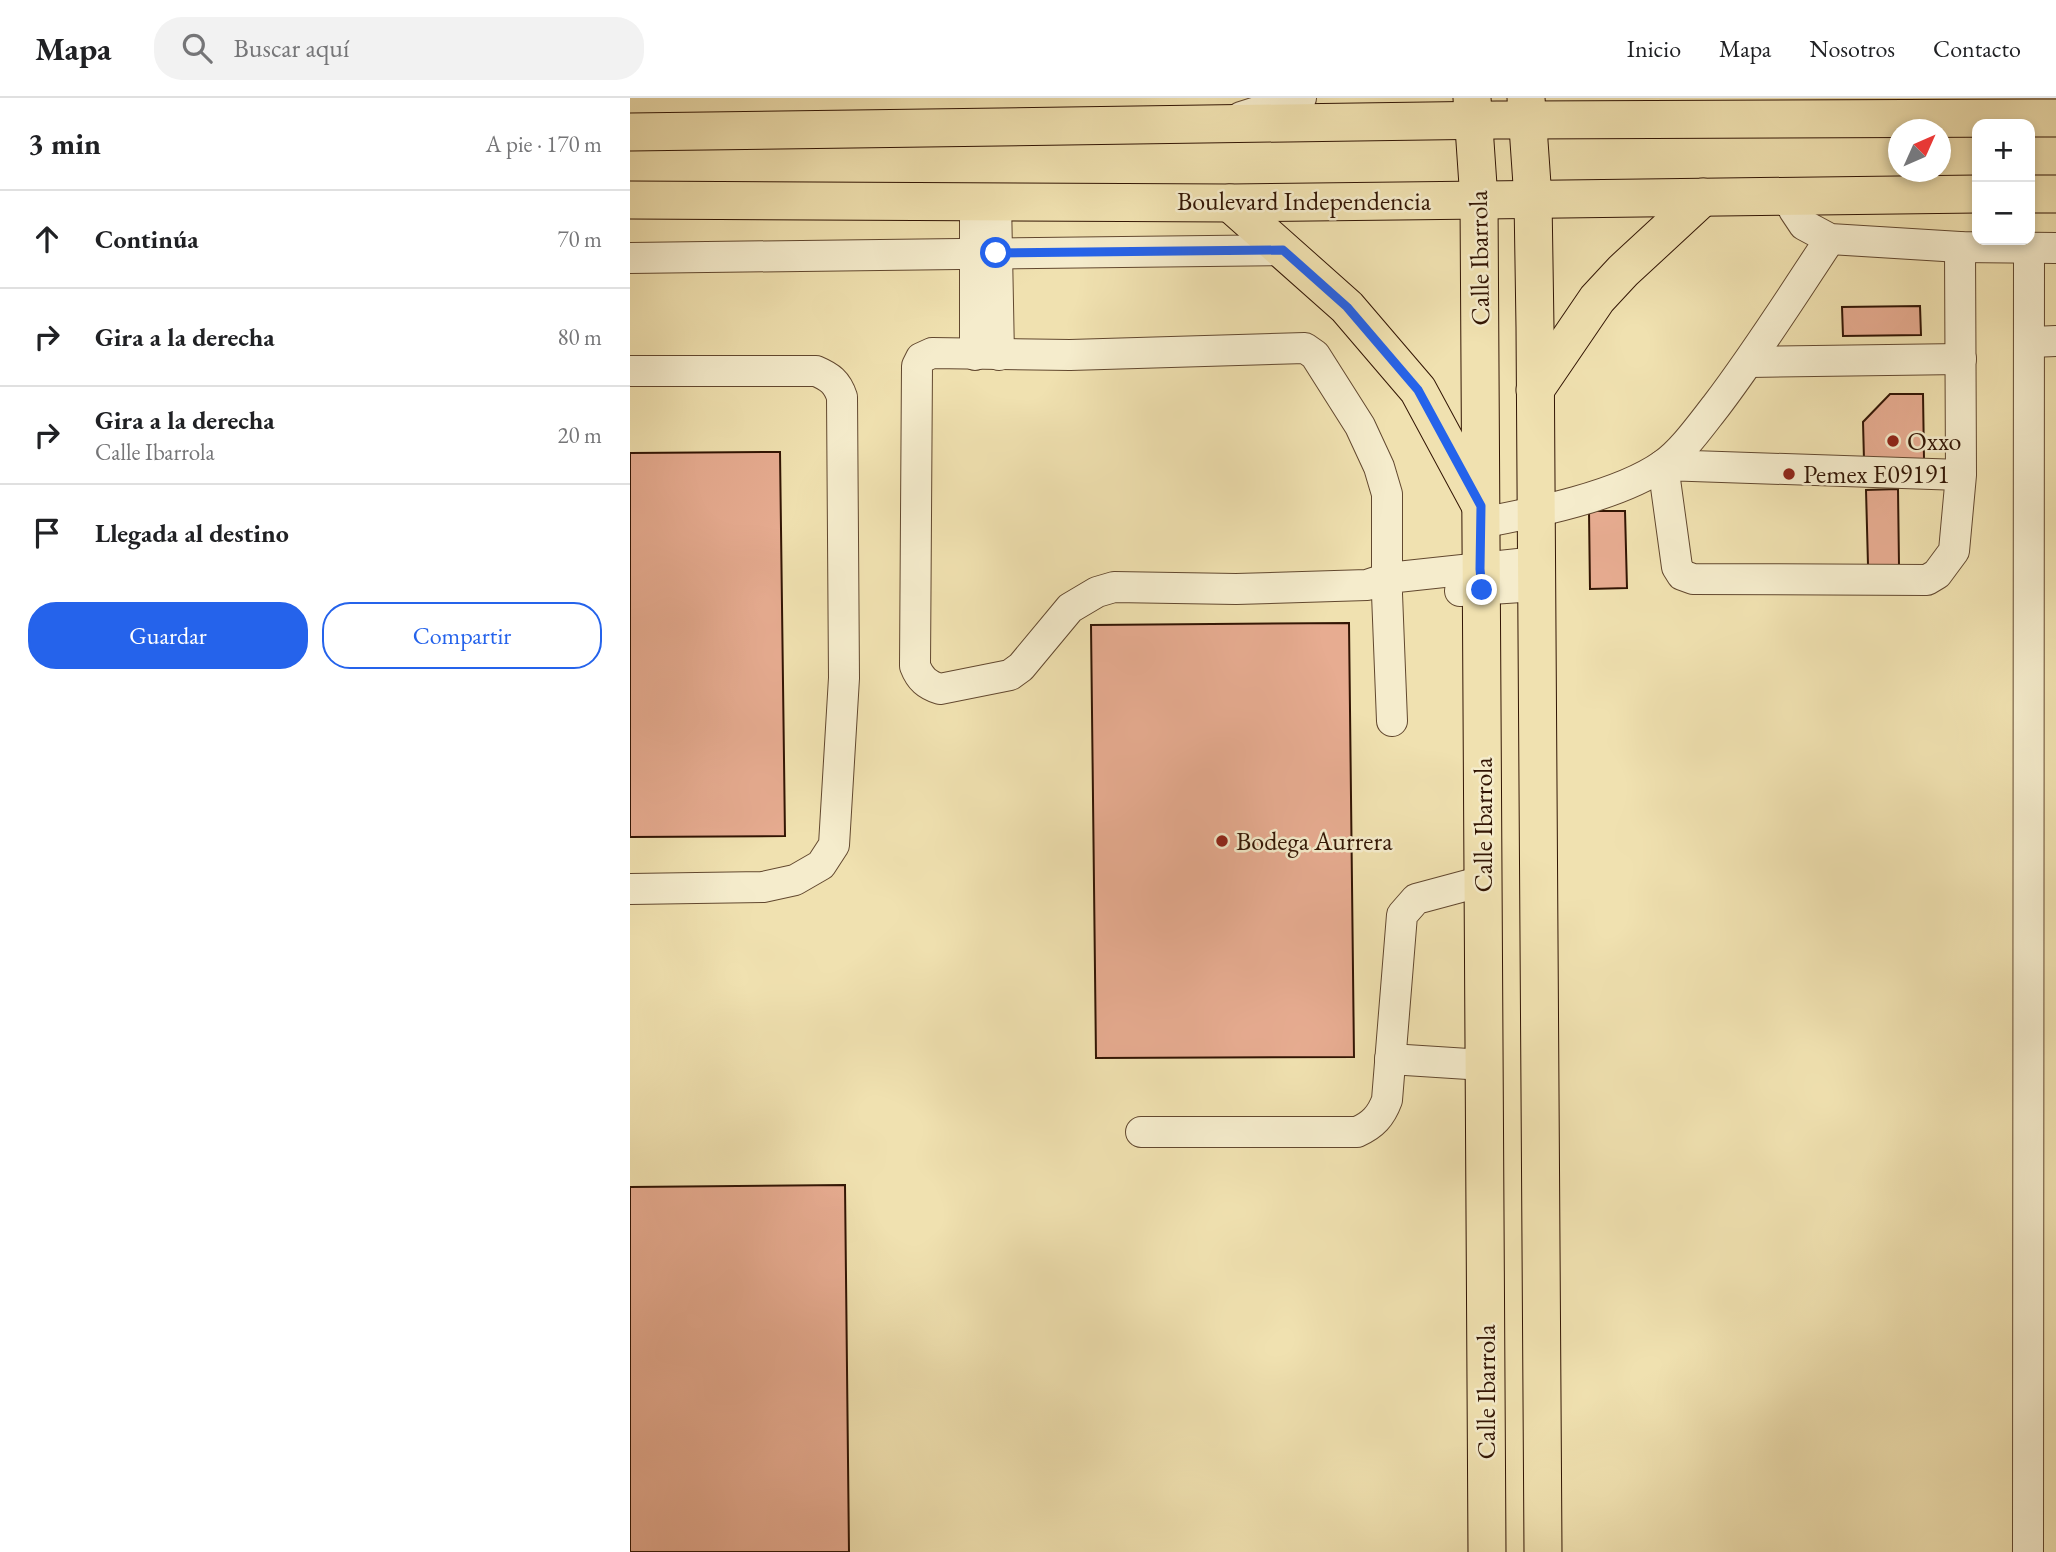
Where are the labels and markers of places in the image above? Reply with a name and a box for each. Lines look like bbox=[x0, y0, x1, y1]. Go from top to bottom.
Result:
place label: Oxxo bbox=[1907, 424, 1961, 458]
marker: Oxxo bbox=[1885, 433, 1901, 449]
place label: Pemex E09191 bbox=[1803, 457, 1950, 491]
marker: Pemex E09191 bbox=[1781, 466, 1797, 482]
place label: Bodega Aurrera bbox=[1236, 824, 1393, 858]
marker: Bodega Aurrera bbox=[1214, 833, 1230, 849]

